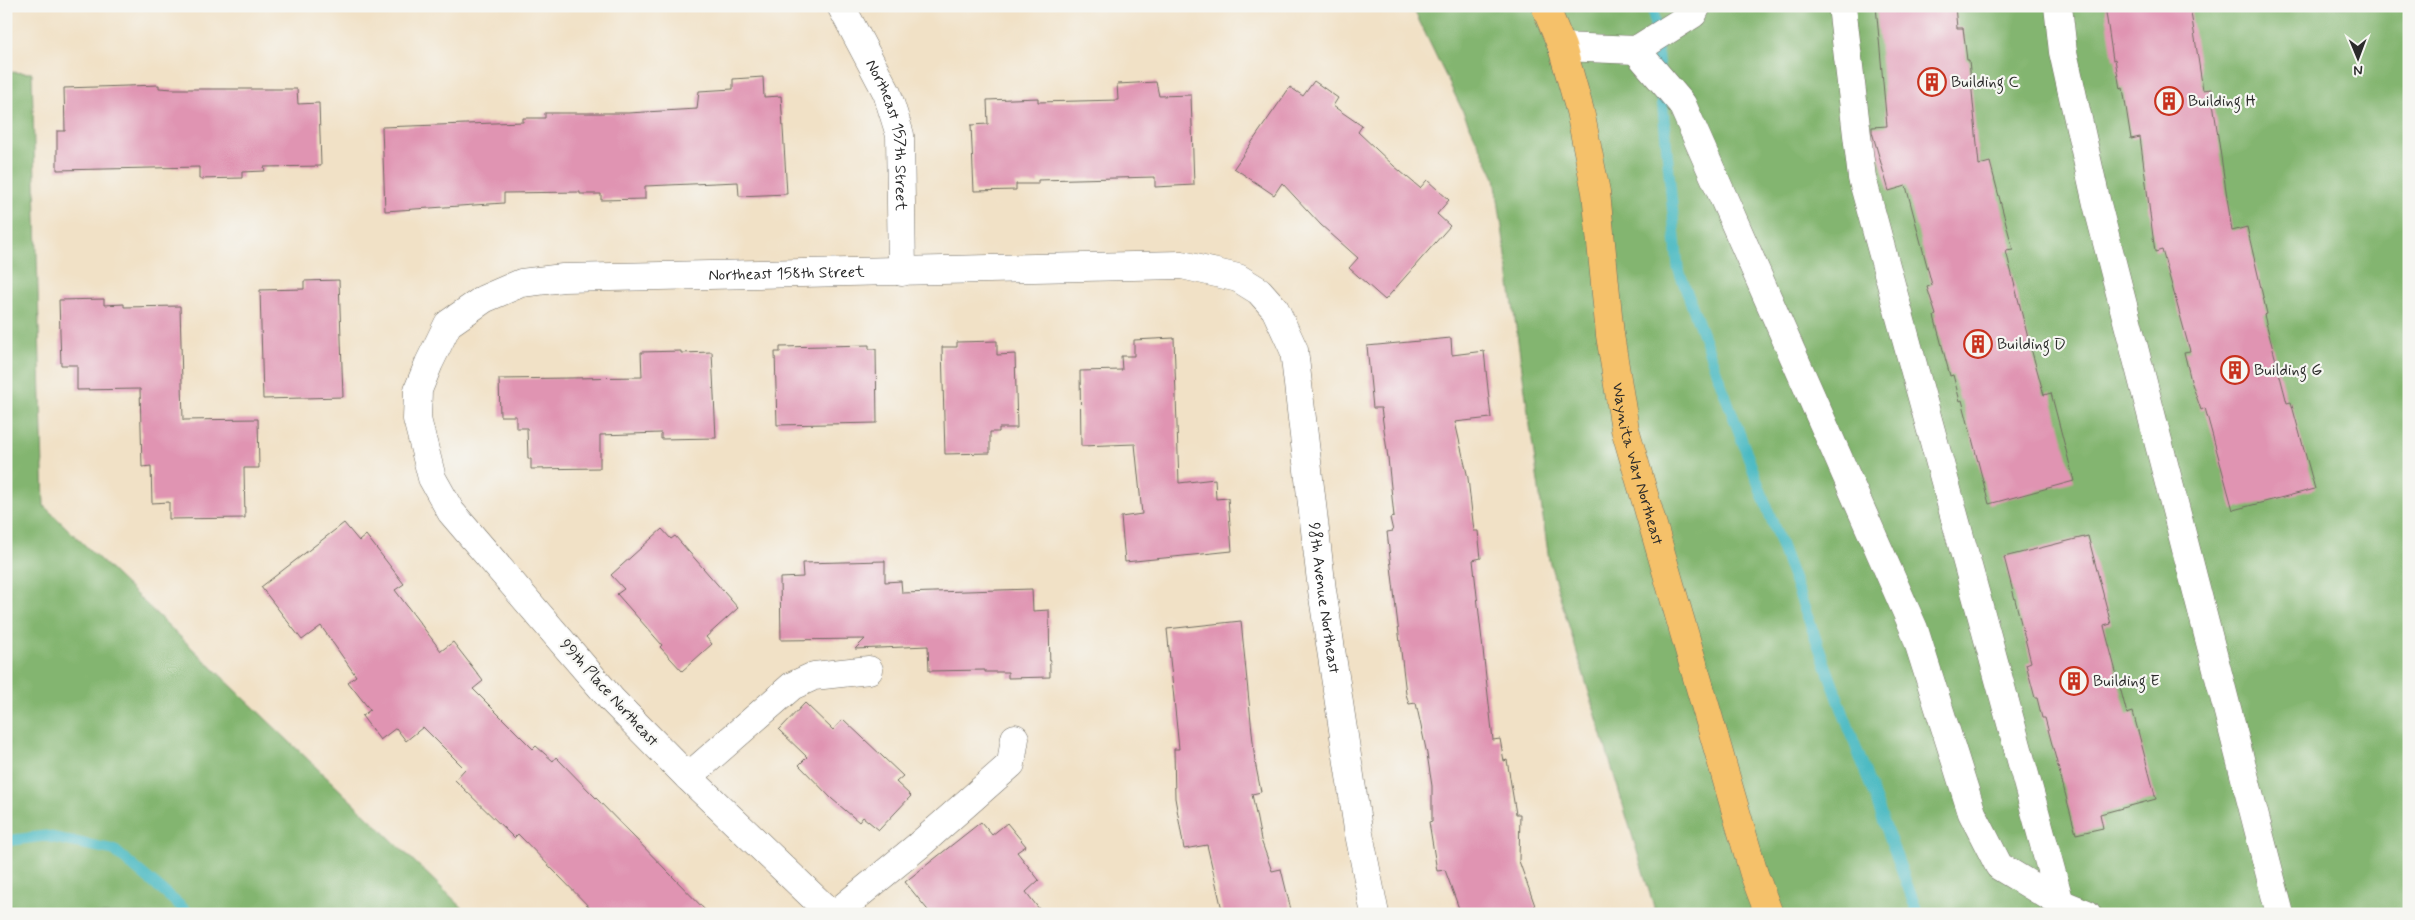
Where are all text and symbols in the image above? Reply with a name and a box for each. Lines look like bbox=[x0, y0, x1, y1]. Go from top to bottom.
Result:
north arrow bbox=[2332, 32, 2382, 82]
street label: Northeast 157th Street bbox=[861, 56, 912, 212]
text: N bbox=[2353, 61, 2363, 79]
building icon: Building C bbox=[1917, 67, 1947, 97]
place label: Building C bbox=[1951, 72, 2019, 94]
building icon: Building H bbox=[2154, 86, 2184, 116]
place label: Building H bbox=[2188, 91, 2256, 113]
street label: Northeast 158th Street bbox=[708, 261, 865, 285]
building icon: Building D bbox=[1963, 329, 1993, 359]
place label: Building D bbox=[1997, 334, 2066, 356]
building icon: Building G bbox=[2220, 355, 2250, 385]
place label: Building G bbox=[2254, 360, 2322, 382]
street label: Waynita Way Northeast bbox=[1607, 381, 1669, 547]
street label: 98th Avenue Northeast bbox=[1304, 521, 1345, 675]
street label: 99th Place Northeast bbox=[555, 635, 663, 751]
building icon: Building E bbox=[2059, 666, 2089, 696]
place label: Building E bbox=[2093, 671, 2160, 693]

